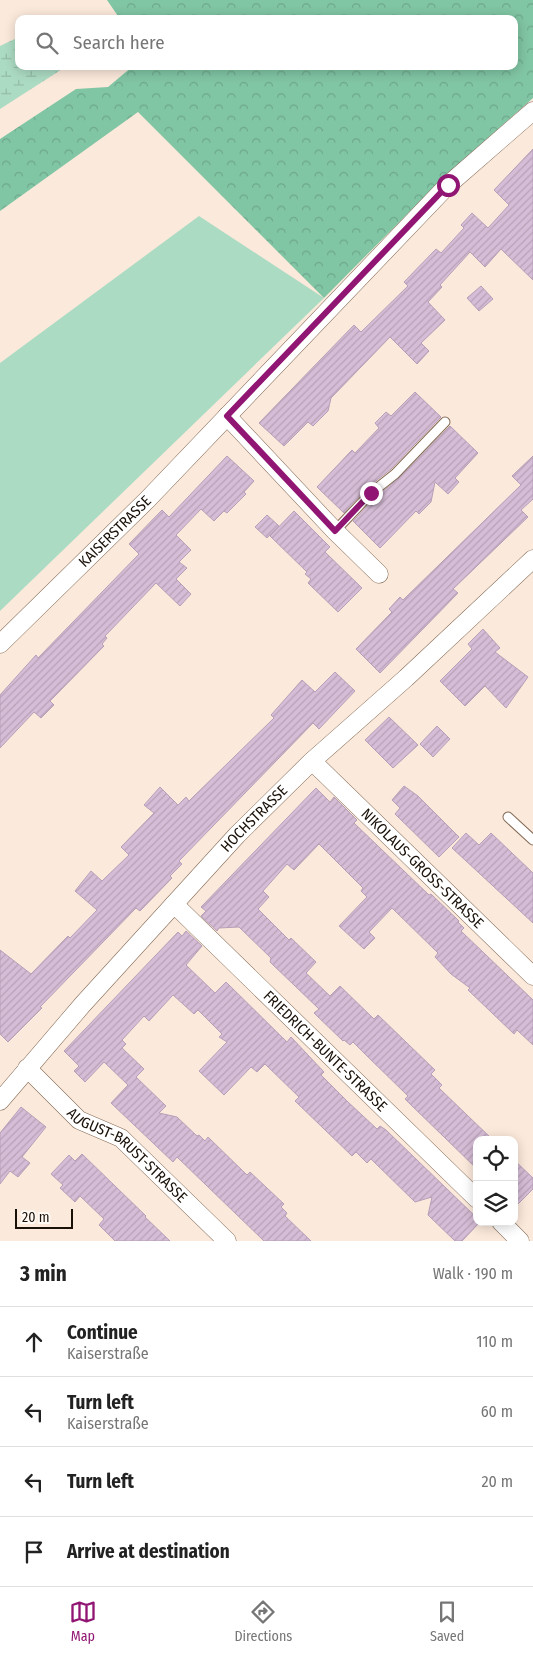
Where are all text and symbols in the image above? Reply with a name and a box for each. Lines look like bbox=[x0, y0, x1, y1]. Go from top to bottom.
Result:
search box bbox=[15, 15, 518, 70]
icon: search bbox=[33, 29, 61, 57]
text: Search here bbox=[73, 31, 165, 54]
route start bbox=[437, 174, 460, 197]
route end bbox=[360, 482, 383, 505]
street label: KAISERSTRASSE bbox=[75, 492, 155, 571]
street label: HOCHSTRASSE bbox=[217, 781, 291, 856]
street label: NIKOLAUS-GROSS-STRASSE bbox=[357, 805, 487, 932]
street label: FRIEDRICH-BUNTE-STRASSE bbox=[260, 987, 391, 1115]
street label: AUGUST-BRUST-STRASSE bbox=[63, 1104, 191, 1206]
map controls bbox=[473, 1136, 518, 1226]
button: locate bbox=[473, 1136, 518, 1181]
button: layers bbox=[473, 1181, 518, 1226]
scale bar bbox=[15, 1206, 72, 1229]
text: 20 m bbox=[22, 1209, 50, 1226]
text: 3 min bbox=[20, 1261, 67, 1287]
text: Walk · 190 m bbox=[433, 1264, 513, 1283]
text: Continue bbox=[67, 1321, 138, 1344]
icon: ahead bbox=[20, 1328, 48, 1356]
text: 110 m bbox=[476, 1332, 513, 1351]
text: Kaiserstraße bbox=[67, 1344, 149, 1363]
text: Turn left bbox=[67, 1391, 134, 1414]
icon: left bbox=[20, 1398, 48, 1426]
text: 60 m bbox=[481, 1402, 513, 1421]
text: Kaiserstraße bbox=[67, 1414, 149, 1433]
icon: left bbox=[20, 1468, 48, 1496]
text: Turn left bbox=[67, 1470, 134, 1493]
text: 20 m bbox=[482, 1472, 513, 1491]
icon: arrive bbox=[20, 1538, 48, 1566]
text: Arrive at destination bbox=[67, 1540, 230, 1563]
tab: Map bbox=[69, 1598, 97, 1645]
tab: Directions bbox=[234, 1598, 292, 1645]
tab: Saved bbox=[430, 1598, 464, 1645]

